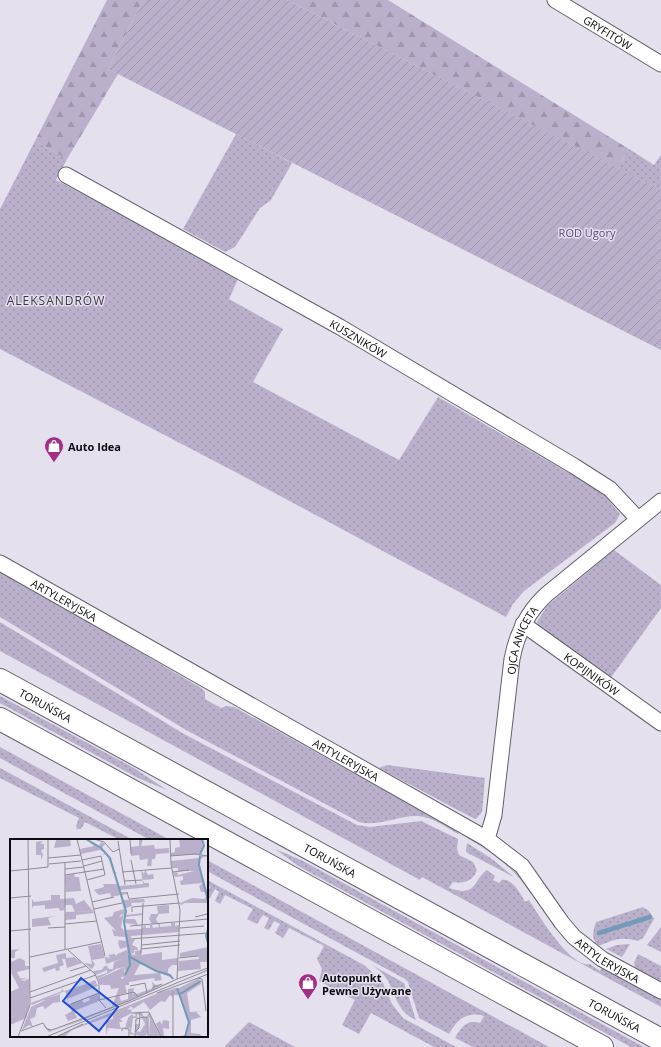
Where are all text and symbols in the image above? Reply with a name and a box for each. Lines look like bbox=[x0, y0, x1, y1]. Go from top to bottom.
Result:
street label: GRYFITÓW bbox=[581, 12, 635, 53]
park label: ROD Ugory bbox=[559, 225, 616, 240]
district label: ALEKSANDRÓW bbox=[7, 292, 105, 309]
street label: KUSZNIKÓW bbox=[327, 315, 390, 361]
shop icon: Auto Idea bbox=[43, 435, 65, 463]
place label: Auto Idea bbox=[68, 439, 121, 454]
street label: ARTYLERYJSKA bbox=[29, 575, 100, 624]
street label: OJCA ANICETA bbox=[503, 602, 541, 675]
street label: KOPIJNIKÓW bbox=[561, 649, 623, 699]
street label: TORUŃSKA bbox=[17, 685, 75, 725]
street label: ARTYLERYJSKA bbox=[311, 735, 382, 784]
inset map bbox=[10, 839, 208, 1037]
street label: TORUŃSKA bbox=[301, 839, 359, 880]
street label: ARTYLERYJSKA bbox=[573, 934, 643, 986]
place label: Autopunkt Pewne Używane bbox=[322, 970, 412, 998]
shop icon: Autopunkt Pewne Używane bbox=[297, 972, 319, 1000]
street label: TORUŃSKA bbox=[586, 994, 644, 1035]

